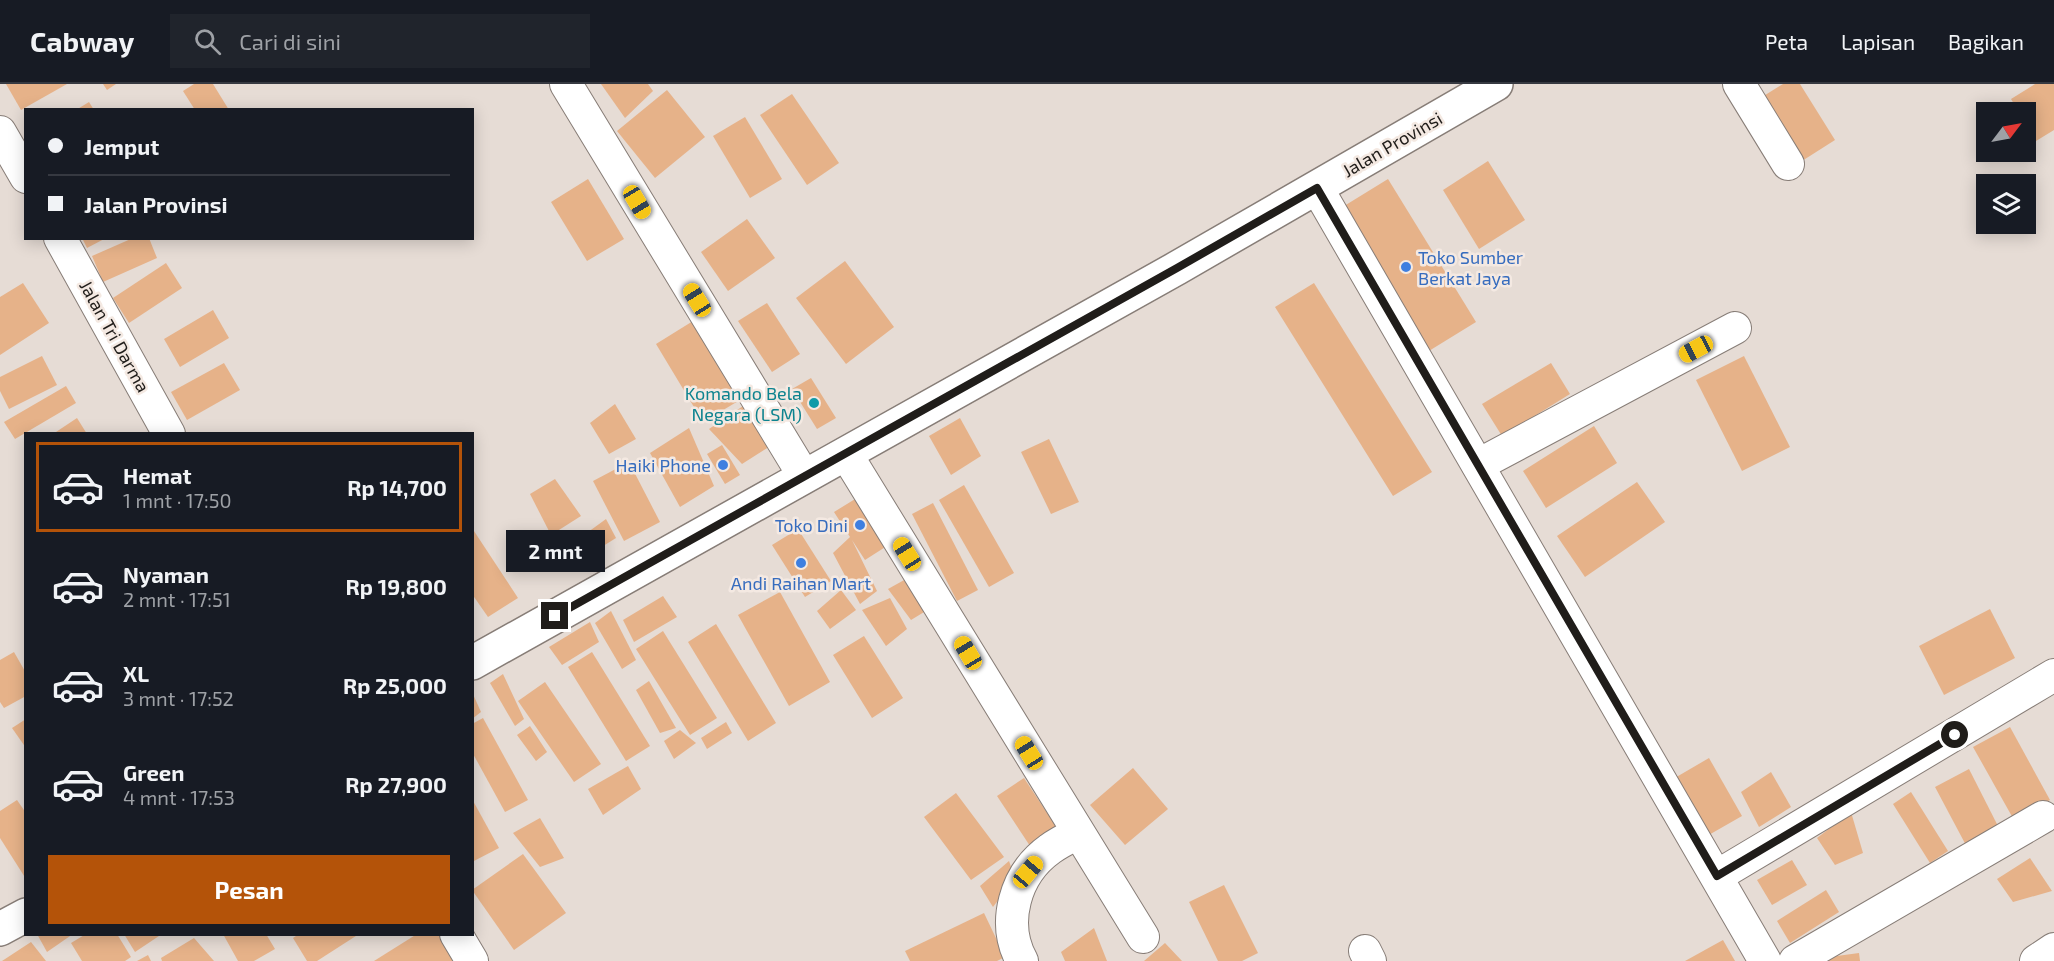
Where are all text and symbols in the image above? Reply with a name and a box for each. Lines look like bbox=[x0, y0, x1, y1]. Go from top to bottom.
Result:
search box bbox=[170, 14, 590, 68]
text: Cabway bbox=[30, 24, 134, 58]
icon: search bbox=[191, 25, 224, 58]
text: Cari di sini bbox=[239, 28, 341, 54]
text: Peta bbox=[1765, 29, 1808, 54]
text: Lapisan bbox=[1841, 29, 1915, 54]
text: Bagikan bbox=[1948, 29, 2024, 54]
north arrow bbox=[1976, 102, 2036, 162]
map controls bbox=[1976, 102, 2036, 234]
street label: Jalan Provinsi bbox=[1338, 107, 1446, 181]
text: Jemput bbox=[84, 133, 159, 159]
button: layers bbox=[1976, 174, 2036, 234]
car bbox=[620, 182, 654, 222]
text: Jalan Provinsi bbox=[84, 191, 228, 217]
place label: Toko Sumber Berkat Jaya bbox=[1418, 246, 1523, 289]
marker: Toko Sumber Berkat Jaya bbox=[1399, 260, 1413, 274]
street label: Jalan Tri Darma bbox=[75, 276, 155, 396]
car bbox=[680, 280, 714, 320]
car bbox=[1676, 333, 1716, 365]
place label: Komando Bela Negara (LSM) bbox=[685, 382, 802, 425]
marker: Komando Bela Negara (LSM) bbox=[807, 396, 821, 410]
place label: Haiki Phone bbox=[616, 454, 711, 476]
marker: Haiki Phone bbox=[716, 458, 730, 472]
icon: car bbox=[51, 460, 105, 514]
text: Hemat bbox=[123, 462, 192, 488]
text: Rp 14,700 bbox=[347, 474, 447, 500]
text: 1 mnt · 17:50 bbox=[123, 488, 232, 512]
place label: Toko Dini bbox=[775, 514, 848, 536]
marker: Toko Dini bbox=[853, 518, 867, 532]
callout: 2 mnt bbox=[506, 529, 604, 571]
car bbox=[890, 534, 924, 574]
text: 2 mnt bbox=[529, 539, 582, 563]
marker: Andi Raihan Mart bbox=[794, 556, 808, 570]
icon: car bbox=[51, 559, 105, 613]
text: Nyaman bbox=[123, 561, 209, 587]
place label: Andi Raihan Mart bbox=[731, 572, 871, 594]
text: Rp 19,800 bbox=[346, 573, 447, 599]
text: 2 mnt · 17:51 bbox=[123, 587, 231, 611]
route end bbox=[541, 602, 568, 629]
car bbox=[951, 633, 985, 673]
icon: car bbox=[51, 658, 105, 712]
text: XL bbox=[123, 660, 149, 686]
text: Rp 25,000 bbox=[343, 672, 447, 698]
text: 3 mnt · 17:52 bbox=[123, 686, 234, 710]
route start bbox=[1941, 721, 1968, 748]
car bbox=[1012, 733, 1046, 773]
icon: car bbox=[51, 757, 105, 811]
text: Green bbox=[123, 759, 185, 785]
text: Rp 27,900 bbox=[345, 771, 447, 797]
text: 4 mnt · 17:53 bbox=[123, 785, 235, 809]
car bbox=[1010, 852, 1046, 892]
button: Pesan bbox=[48, 855, 450, 924]

